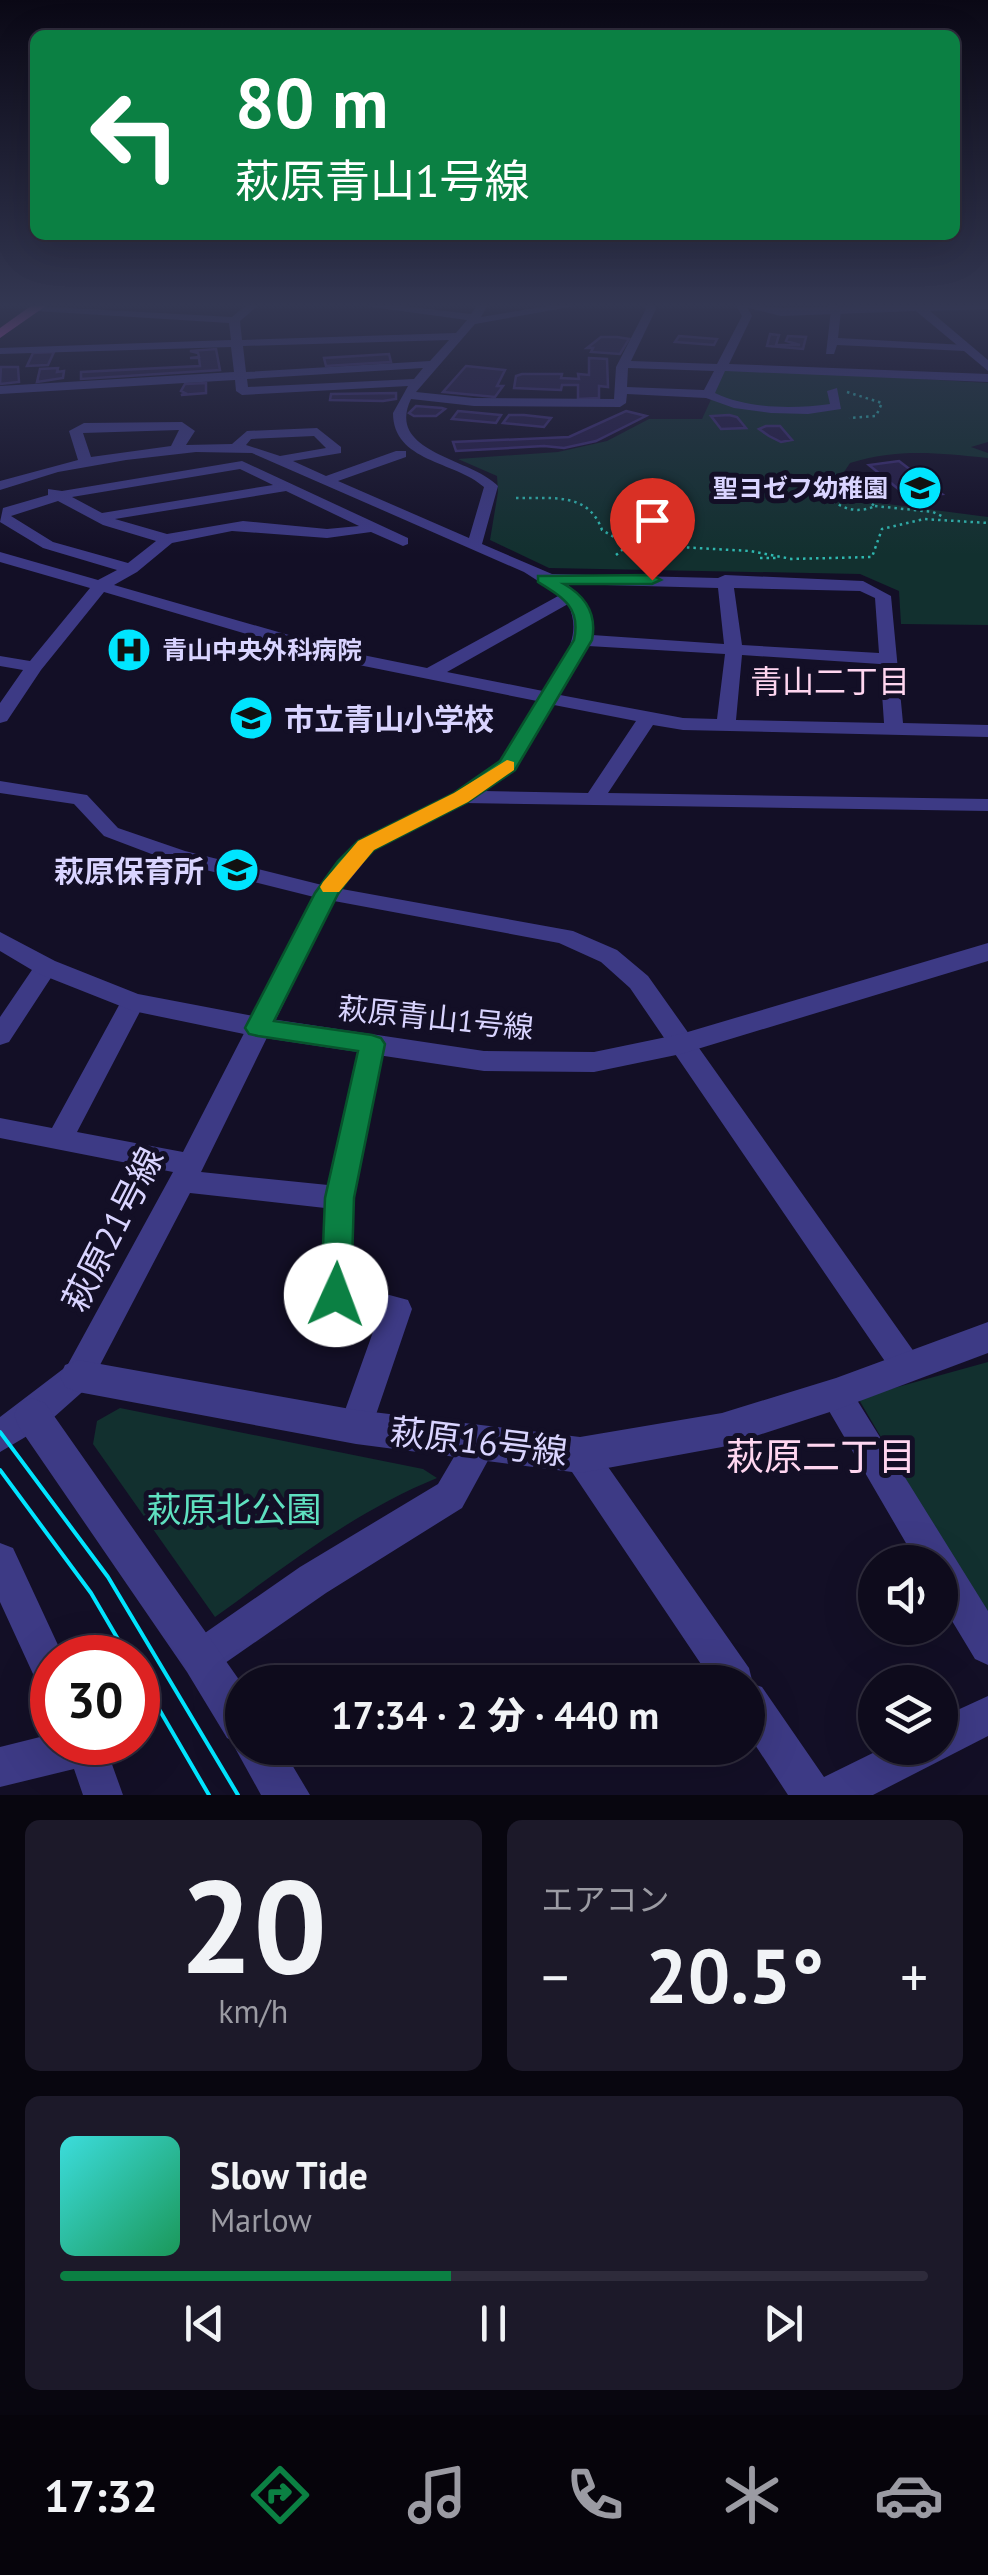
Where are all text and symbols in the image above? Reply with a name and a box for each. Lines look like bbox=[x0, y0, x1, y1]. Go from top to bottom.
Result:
text: 80 m bbox=[235, 57, 388, 147]
icon: left bbox=[70, 70, 200, 200]
text: 萩原青山1号線 bbox=[235, 151, 530, 209]
school or university icon: 聖ヨゼフ幼稚園 bbox=[897, 465, 943, 511]
place label: 聖ヨゼフ幼稚園 bbox=[713, 472, 888, 504]
pin bbox=[610, 478, 695, 581]
icon: arrive bbox=[625, 493, 680, 548]
hospital icon: 青山中央外科病院 bbox=[106, 627, 152, 673]
place label: 青山中央外科病院 bbox=[162, 634, 362, 666]
district label: 青山二丁目 bbox=[750, 660, 910, 702]
school or university icon: 市立青山小学校 bbox=[228, 695, 274, 741]
place label: 市立青山小学校 bbox=[284, 699, 494, 738]
school or university icon: 萩原保育所 bbox=[214, 847, 260, 893]
place label: 萩原保育所 bbox=[54, 851, 204, 890]
street label: 萩原青山1号線 bbox=[336, 987, 536, 1047]
street label: 萩原21号線 bbox=[51, 1139, 173, 1319]
position arrow bbox=[284, 1243, 388, 1347]
street label: 萩原16号線 bbox=[388, 1407, 570, 1475]
district label: 萩原二丁目 bbox=[726, 1431, 916, 1480]
park label: 萩原北公園 bbox=[146, 1486, 322, 1532]
map controls bbox=[858, 1545, 958, 1765]
button: sound bbox=[858, 1545, 958, 1645]
speed limit sign: 30 bbox=[30, 1635, 160, 1765]
button: layers bbox=[858, 1665, 958, 1765]
text: 17:34 · 2 分 · 440 m bbox=[331, 1690, 659, 1739]
text: 20 bbox=[180, 1841, 327, 2009]
text: エアコン bbox=[542, 1878, 670, 1920]
text: 20.5° bbox=[645, 1927, 824, 2024]
text: − bbox=[542, 1941, 569, 2012]
text: + bbox=[900, 1941, 928, 2012]
text: km/h bbox=[218, 1990, 288, 2032]
text: Slow Tide bbox=[210, 2150, 368, 2199]
text: Marlow bbox=[210, 2199, 312, 2241]
icon: previous bbox=[177, 2296, 232, 2351]
icon: pause bbox=[466, 2296, 521, 2351]
icon: next bbox=[756, 2296, 811, 2351]
icon: directions bbox=[245, 2460, 315, 2530]
icon: music bbox=[402, 2460, 472, 2530]
icon: phone bbox=[560, 2460, 630, 2530]
icon: climate bbox=[717, 2460, 787, 2530]
icon: car bbox=[874, 2460, 944, 2530]
text: 17:32 bbox=[44, 2466, 158, 2524]

